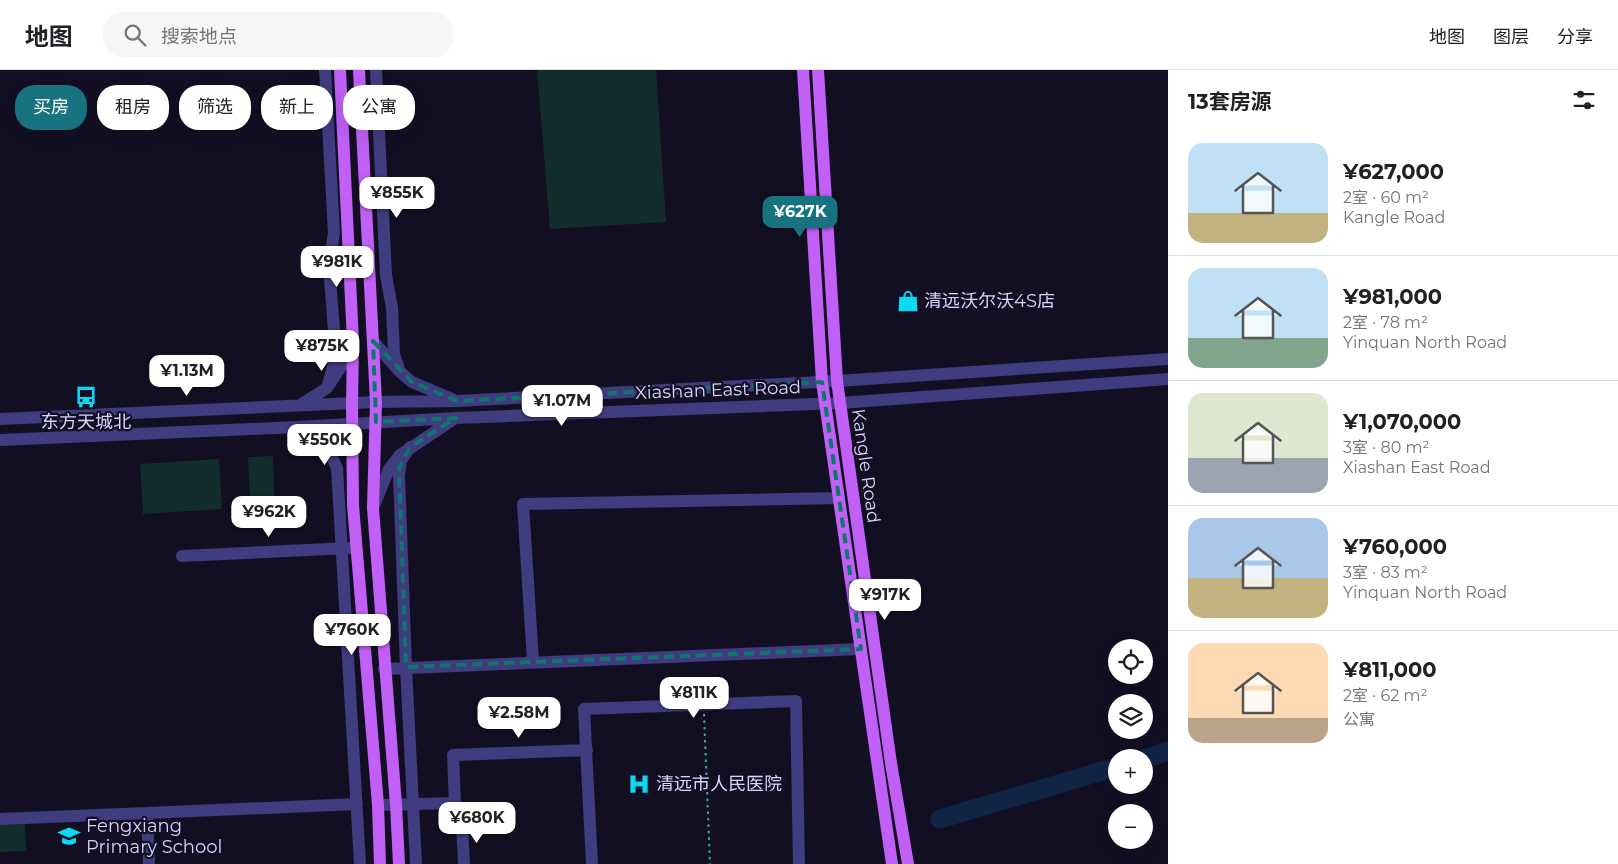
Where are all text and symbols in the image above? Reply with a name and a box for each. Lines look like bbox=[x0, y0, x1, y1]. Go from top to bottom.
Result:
search box bbox=[103, 12, 453, 57]
icon: search bbox=[121, 21, 149, 49]
text: 地图 bbox=[25, 22, 73, 51]
text: 搜索地点 bbox=[161, 25, 237, 48]
text: 地图 bbox=[1429, 26, 1465, 48]
text: 图层 bbox=[1493, 26, 1529, 48]
text: 分享 bbox=[1557, 26, 1593, 48]
chip: 买房 bbox=[15, 85, 87, 130]
chip: 租房 bbox=[97, 85, 169, 130]
chip: 筛选 bbox=[179, 85, 251, 130]
chip: 新上 bbox=[261, 85, 333, 130]
chip: 公寓 bbox=[343, 85, 415, 130]
icon: filters bbox=[1570, 86, 1598, 114]
text: 13套房源 bbox=[1188, 89, 1272, 114]
text: ¥627,000 bbox=[1343, 159, 1444, 184]
icon: home bbox=[1228, 163, 1288, 223]
pin: ¥855K bbox=[362, 176, 432, 219]
text: ¥855K bbox=[371, 183, 423, 202]
text: 2室 · 60 m² bbox=[1343, 188, 1429, 207]
pin: ¥627K bbox=[765, 196, 835, 238]
text: ¥627K bbox=[774, 202, 826, 221]
text: Kangle Road bbox=[1343, 208, 1445, 227]
pin: ¥981K bbox=[302, 246, 372, 288]
text: ¥981K bbox=[312, 252, 362, 271]
text: ¥981,000 bbox=[1343, 284, 1442, 309]
shop icon: 清远沃尔沃4S店 bbox=[895, 288, 921, 314]
icon: home bbox=[1228, 288, 1288, 348]
place label: 清远沃尔沃4S店 bbox=[924, 290, 1055, 312]
text: 2室 · 78 m² bbox=[1343, 313, 1428, 332]
pin: ¥875K bbox=[287, 330, 357, 372]
text: Yinquan North Road bbox=[1343, 333, 1507, 352]
text: ¥875K bbox=[295, 336, 349, 355]
pin: ¥1.13M bbox=[146, 354, 228, 397]
text: ¥1.13M bbox=[160, 361, 214, 380]
street label: Xiashan East Road bbox=[635, 376, 801, 404]
bus stop icon: 东方天城北 bbox=[73, 384, 99, 410]
pin: ¥1.07M bbox=[521, 384, 603, 427]
text: ¥1.07M bbox=[533, 391, 591, 410]
street label: Kangle Road bbox=[847, 407, 885, 525]
text: ¥1,070,000 bbox=[1343, 409, 1461, 434]
place label: 东方天城北 bbox=[41, 411, 131, 433]
icon: home bbox=[1228, 413, 1288, 473]
pin: ¥550K bbox=[290, 424, 360, 466]
text: ¥550K bbox=[298, 430, 352, 449]
text: 3室 · 80 m² bbox=[1343, 438, 1429, 457]
text: Xiashan East Road bbox=[1343, 458, 1491, 477]
pin: ¥962K bbox=[234, 496, 304, 538]
text: ¥962K bbox=[242, 502, 296, 521]
text: ¥760,000 bbox=[1343, 534, 1447, 559]
icon: home bbox=[1228, 538, 1288, 598]
text: 3室 · 83 m² bbox=[1343, 563, 1428, 582]
pin: ¥917K bbox=[850, 578, 920, 621]
text: Yinquan North Road bbox=[1343, 583, 1507, 602]
text: ¥917K bbox=[860, 585, 910, 604]
pin: ¥760K bbox=[317, 614, 387, 656]
text: ¥760K bbox=[325, 620, 379, 639]
map controls bbox=[1108, 639, 1153, 849]
button: locate bbox=[1108, 639, 1153, 684]
text: ¥811,000 bbox=[1343, 657, 1437, 682]
icon: home bbox=[1228, 663, 1288, 723]
pin: ¥811K bbox=[659, 676, 729, 719]
text: ¥811K bbox=[671, 683, 717, 702]
text: 2室 · 62 m² bbox=[1343, 686, 1427, 705]
button: layers bbox=[1108, 694, 1153, 739]
pin: ¥2.58M bbox=[478, 696, 560, 739]
text: ¥2.58M bbox=[489, 703, 549, 722]
text: 公寓 bbox=[1343, 710, 1375, 729]
button: + bbox=[1108, 749, 1153, 794]
hospital icon: 清远市人民医院 bbox=[626, 771, 652, 797]
place label: 清远市人民医院 bbox=[656, 773, 782, 795]
pin: ¥680K bbox=[442, 802, 512, 844]
button: − bbox=[1108, 804, 1153, 849]
text: ¥680K bbox=[449, 808, 505, 827]
place label: Fengxiang Primary School bbox=[86, 815, 222, 858]
school or university icon: Fengxiang Primary School bbox=[56, 823, 82, 849]

